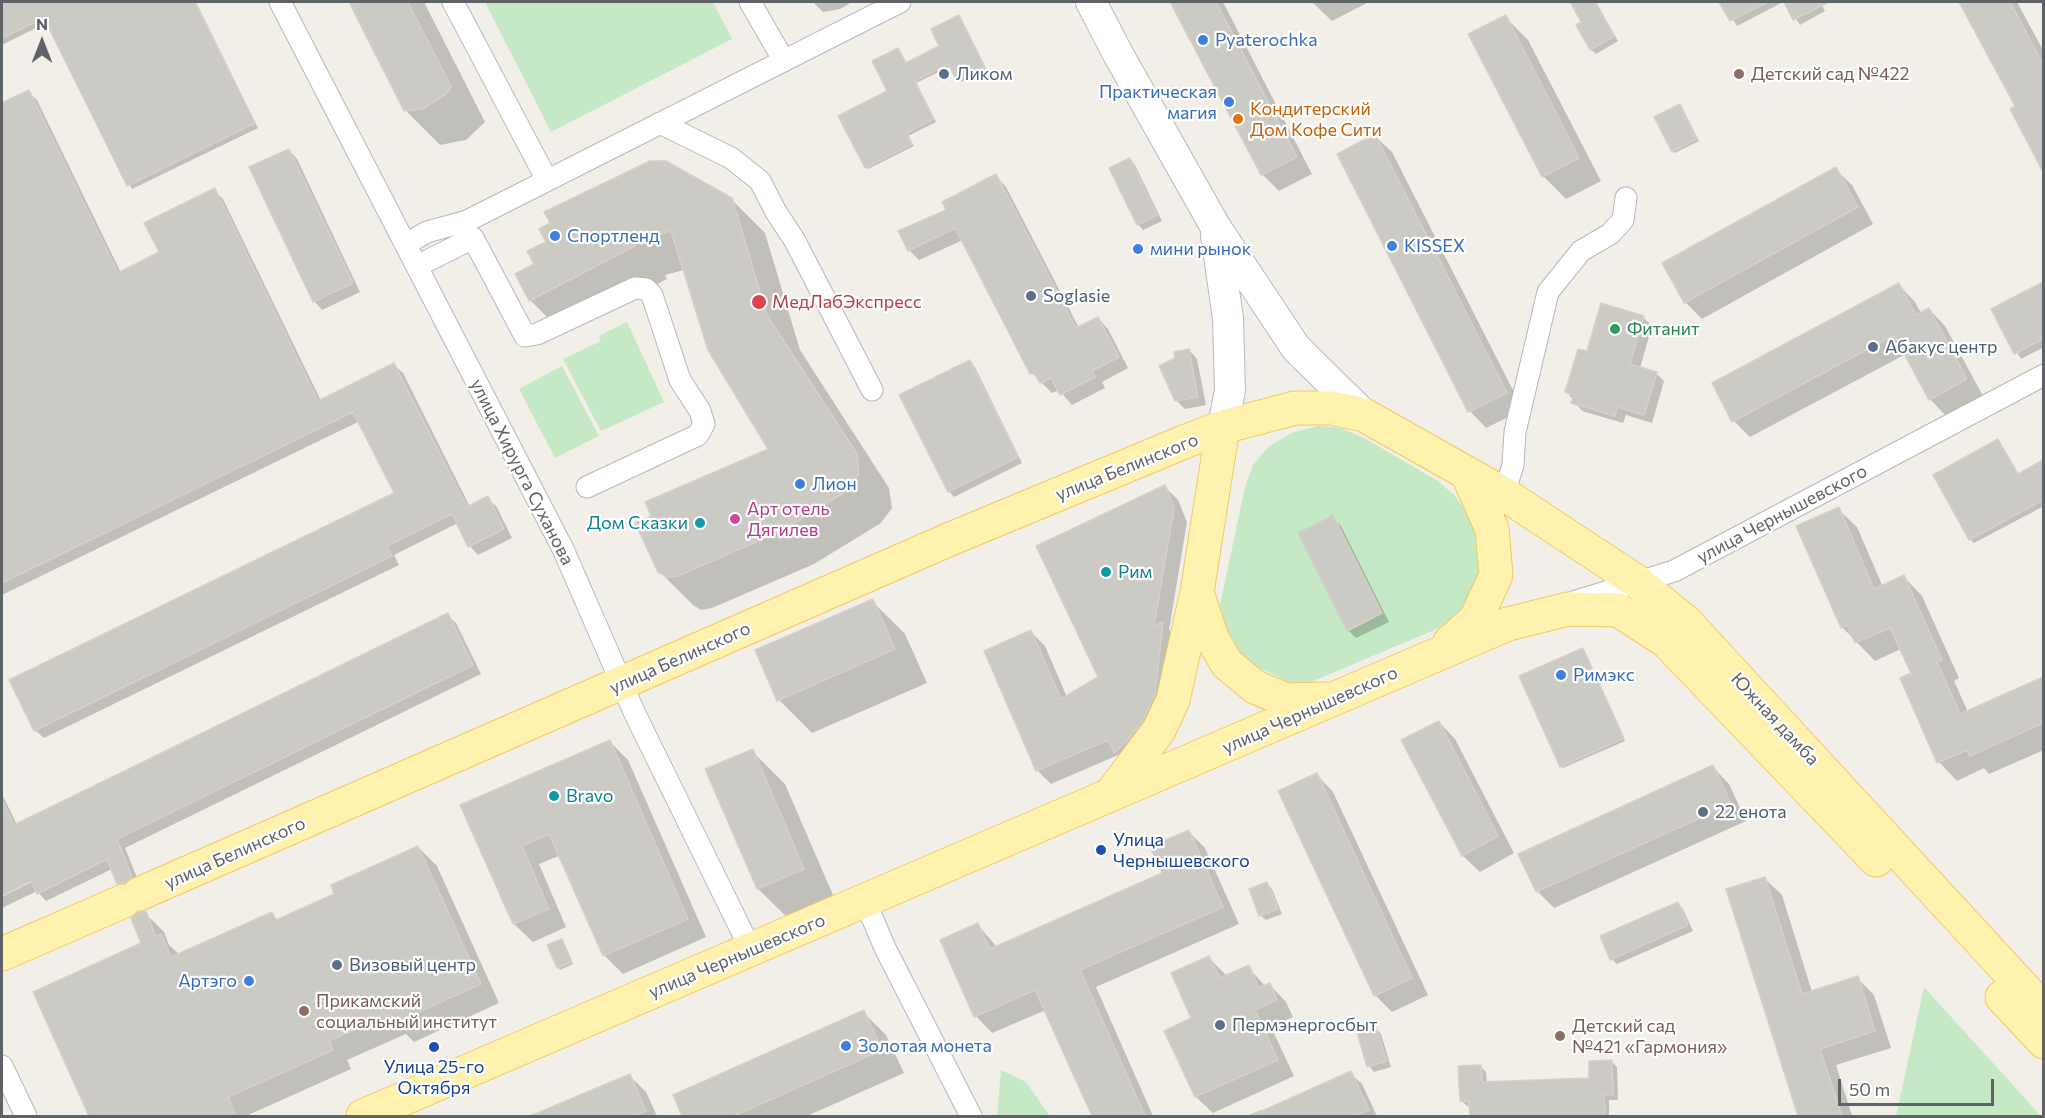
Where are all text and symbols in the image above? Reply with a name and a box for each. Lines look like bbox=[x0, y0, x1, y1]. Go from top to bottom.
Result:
north arrow bbox=[12, 12, 72, 72]
text: N bbox=[36, 14, 48, 33]
place label: Pyaterochka bbox=[1215, 29, 1318, 51]
marker: Pyaterochka bbox=[1196, 33, 1210, 47]
place label: Ликом bbox=[956, 63, 1013, 85]
place label: Детский сад №422 bbox=[1751, 63, 1909, 85]
marker: Ликом bbox=[937, 67, 951, 81]
marker: Детский сад №422 bbox=[1732, 67, 1746, 81]
place label: Практическая магия bbox=[1099, 81, 1217, 124]
marker: Практическая магия bbox=[1222, 95, 1236, 109]
place label: Кондитерский Дом Кофе Сити bbox=[1250, 98, 1382, 140]
marker: Кондитерский Дом Кофе Сити bbox=[1231, 112, 1245, 126]
place label: Спортленд bbox=[567, 225, 659, 247]
marker: Спортленд bbox=[548, 229, 562, 243]
place label: KISSEX bbox=[1404, 235, 1465, 257]
place label: мини рынок bbox=[1150, 238, 1251, 260]
marker: KISSEX bbox=[1385, 239, 1399, 253]
marker: мини рынок bbox=[1131, 242, 1145, 256]
place label: Soglasie bbox=[1043, 285, 1110, 307]
marker: Soglasie bbox=[1024, 289, 1038, 303]
place label: МедЛабЭкспресс bbox=[772, 291, 922, 313]
marker: МедЛабЭкспресс bbox=[750, 293, 768, 311]
place label: Фитанит bbox=[1627, 318, 1700, 340]
marker: Фитанит bbox=[1608, 322, 1622, 336]
place label: Абакус центр bbox=[1885, 336, 1997, 358]
marker: Абакус центр bbox=[1866, 340, 1880, 354]
street label: улица Хирурга Суханова bbox=[466, 375, 578, 569]
street label: улица Белинского bbox=[1053, 429, 1201, 505]
street label: улица Чернышевского bbox=[1693, 460, 1871, 568]
place label: Лион bbox=[812, 473, 857, 495]
marker: Лион bbox=[793, 477, 807, 491]
place label: Арт отель Дягилев bbox=[747, 498, 830, 540]
place label: Дом Сказки bbox=[587, 512, 688, 534]
marker: Арт отель Дягилев bbox=[728, 512, 742, 526]
marker: Дом Сказки bbox=[693, 516, 707, 530]
place label: Рим bbox=[1118, 561, 1152, 583]
marker: Рим bbox=[1099, 565, 1113, 579]
street label: улица Белинского bbox=[606, 617, 754, 699]
street label: улица Чернышевского bbox=[1219, 662, 1401, 758]
place label: Римэкс bbox=[1573, 664, 1635, 686]
marker: Римэкс bbox=[1554, 668, 1568, 682]
street label: Южная дамба bbox=[1726, 668, 1824, 770]
place label: Bravo bbox=[566, 785, 614, 807]
marker: Bravo bbox=[547, 789, 561, 803]
place label: 22 енота bbox=[1715, 801, 1787, 823]
marker: 22 енота bbox=[1696, 805, 1710, 819]
street label: улица Белинского bbox=[161, 812, 309, 894]
place label: Улица Чернышевского bbox=[1113, 829, 1250, 872]
marker: Улица Чернышевского bbox=[1094, 843, 1108, 857]
street label: улица Чернышевского bbox=[646, 909, 828, 1003]
place label: Визовый центр bbox=[349, 954, 476, 976]
marker: Визовый центр bbox=[330, 958, 344, 972]
place label: Артэго bbox=[178, 970, 237, 992]
marker: Артэго bbox=[242, 974, 256, 988]
place label: Прикамский социальный институт bbox=[316, 990, 497, 1032]
marker: Прикамский социальный институт bbox=[297, 1004, 311, 1018]
place label: Пермэнергосбыт bbox=[1232, 1014, 1377, 1036]
place label: Детский сад №421 «Гармония» bbox=[1572, 1015, 1727, 1058]
marker: Пермэнергосбыт bbox=[1213, 1018, 1227, 1032]
marker: Детский сад №421 «Гармония» bbox=[1553, 1029, 1567, 1043]
place label: Золотая монета bbox=[858, 1035, 992, 1057]
marker: Золотая монета bbox=[839, 1039, 853, 1053]
marker: Улица 25-го Октября bbox=[427, 1040, 441, 1054]
place label: Улица 25-го Октября bbox=[384, 1056, 484, 1098]
scale bar bbox=[1841, 1067, 1997, 1105]
text: 50 m bbox=[1849, 1078, 1890, 1100]

